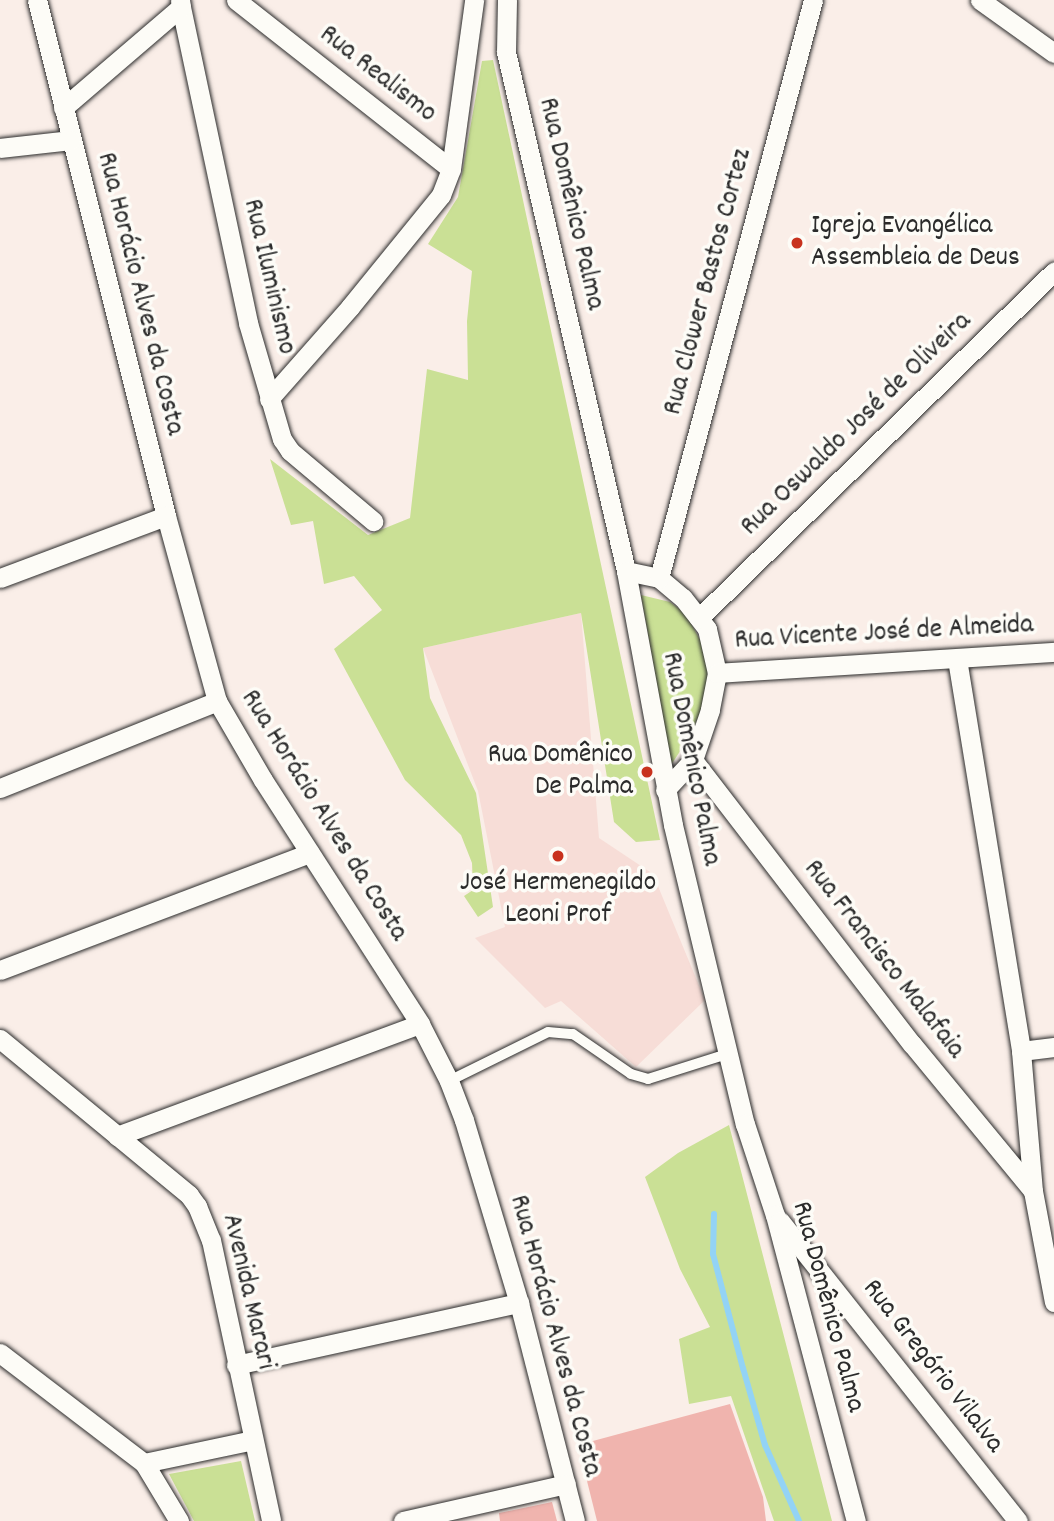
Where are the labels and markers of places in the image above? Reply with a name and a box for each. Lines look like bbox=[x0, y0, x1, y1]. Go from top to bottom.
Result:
place label: Igreja Evangélica Assembleia de Deus bbox=[811, 210, 1020, 276]
marker: Igreja Evangélica Assembleia de Deus bbox=[789, 235, 805, 251]
place label: Rua Domênico De Palma bbox=[488, 739, 633, 805]
marker: Rua Domênico De Palma bbox=[639, 764, 655, 780]
marker: José Hermenegildo Leoni Prof bbox=[550, 848, 566, 864]
place label: José Hermenegildo Leoni Prof bbox=[460, 867, 656, 933]

